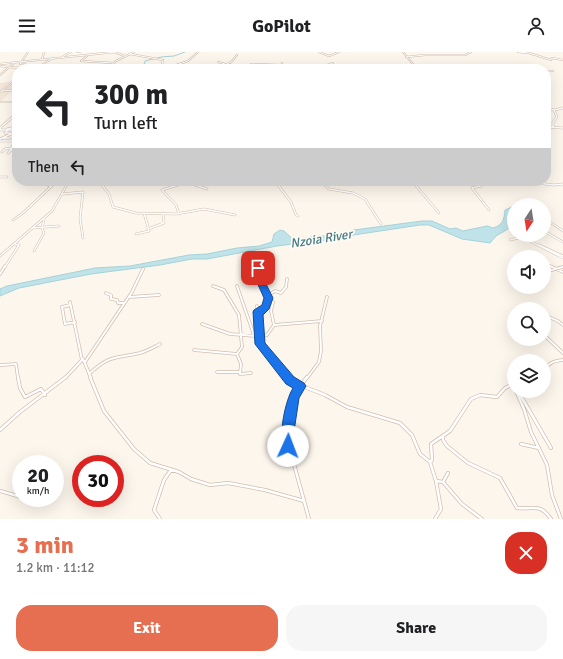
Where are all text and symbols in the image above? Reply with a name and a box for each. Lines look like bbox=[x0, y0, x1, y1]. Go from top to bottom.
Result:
icon: menu bbox=[16, 15, 38, 37]
text: GoPilot bbox=[252, 15, 311, 37]
icon: person bbox=[525, 15, 547, 37]
text: 300 m bbox=[94, 78, 168, 112]
icon: left bbox=[28, 80, 80, 132]
text: Turn left bbox=[94, 112, 157, 134]
icon: left bbox=[67, 156, 89, 178]
text: Then bbox=[28, 158, 59, 176]
north arrow bbox=[507, 198, 551, 242]
map controls bbox=[507, 198, 551, 398]
water label: Nzoia River bbox=[289, 226, 355, 252]
button: sound bbox=[507, 250, 551, 294]
pin bbox=[241, 251, 275, 285]
icon: arrive bbox=[247, 257, 269, 279]
button: search bbox=[507, 302, 551, 346]
button: layers bbox=[507, 354, 551, 398]
position arrow bbox=[267, 425, 309, 467]
speed limit sign: 30 bbox=[72, 455, 124, 507]
text: 20 bbox=[27, 463, 49, 488]
text: km/h bbox=[27, 485, 49, 497]
text: 3 min bbox=[16, 530, 74, 560]
button: close bbox=[505, 532, 547, 574]
text: 1.2 km · 11:12 bbox=[16, 560, 94, 576]
button: Exit bbox=[16, 605, 278, 651]
button: Share bbox=[286, 605, 547, 651]

